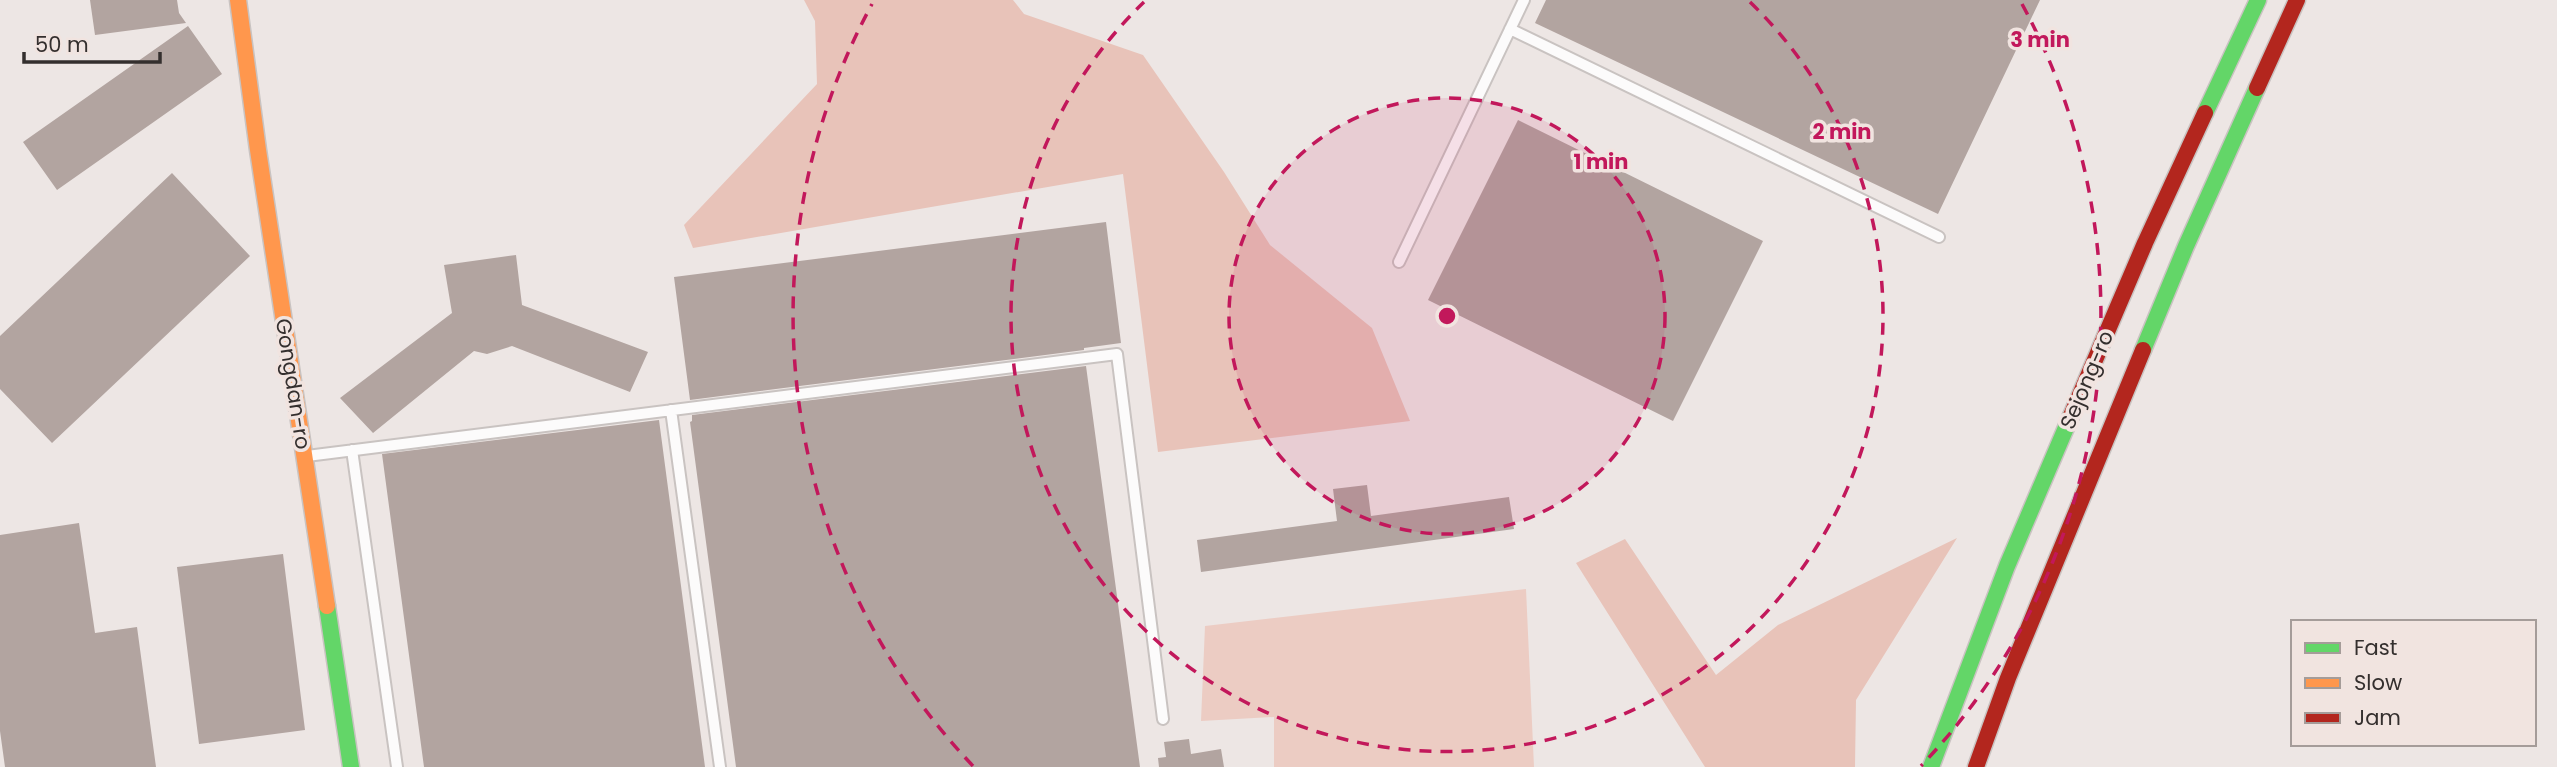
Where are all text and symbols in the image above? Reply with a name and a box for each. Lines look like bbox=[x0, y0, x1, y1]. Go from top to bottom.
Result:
scale bar bbox=[24, 21, 161, 65]
text: 3 min bbox=[2010, 25, 2070, 54]
text: 50 m bbox=[35, 30, 89, 59]
text: 2 min bbox=[1812, 117, 1872, 146]
text: 1 min bbox=[1574, 147, 1628, 176]
centre of rings bbox=[1435, 304, 1459, 328]
street label: Gongdan-ro bbox=[269, 316, 318, 451]
street label: Sejong-ro bbox=[2053, 326, 2120, 434]
legend bbox=[2291, 620, 2536, 746]
text: Fast bbox=[2354, 633, 2397, 662]
text: Slow bbox=[2354, 668, 2402, 697]
text: Jam bbox=[2354, 703, 2401, 732]

